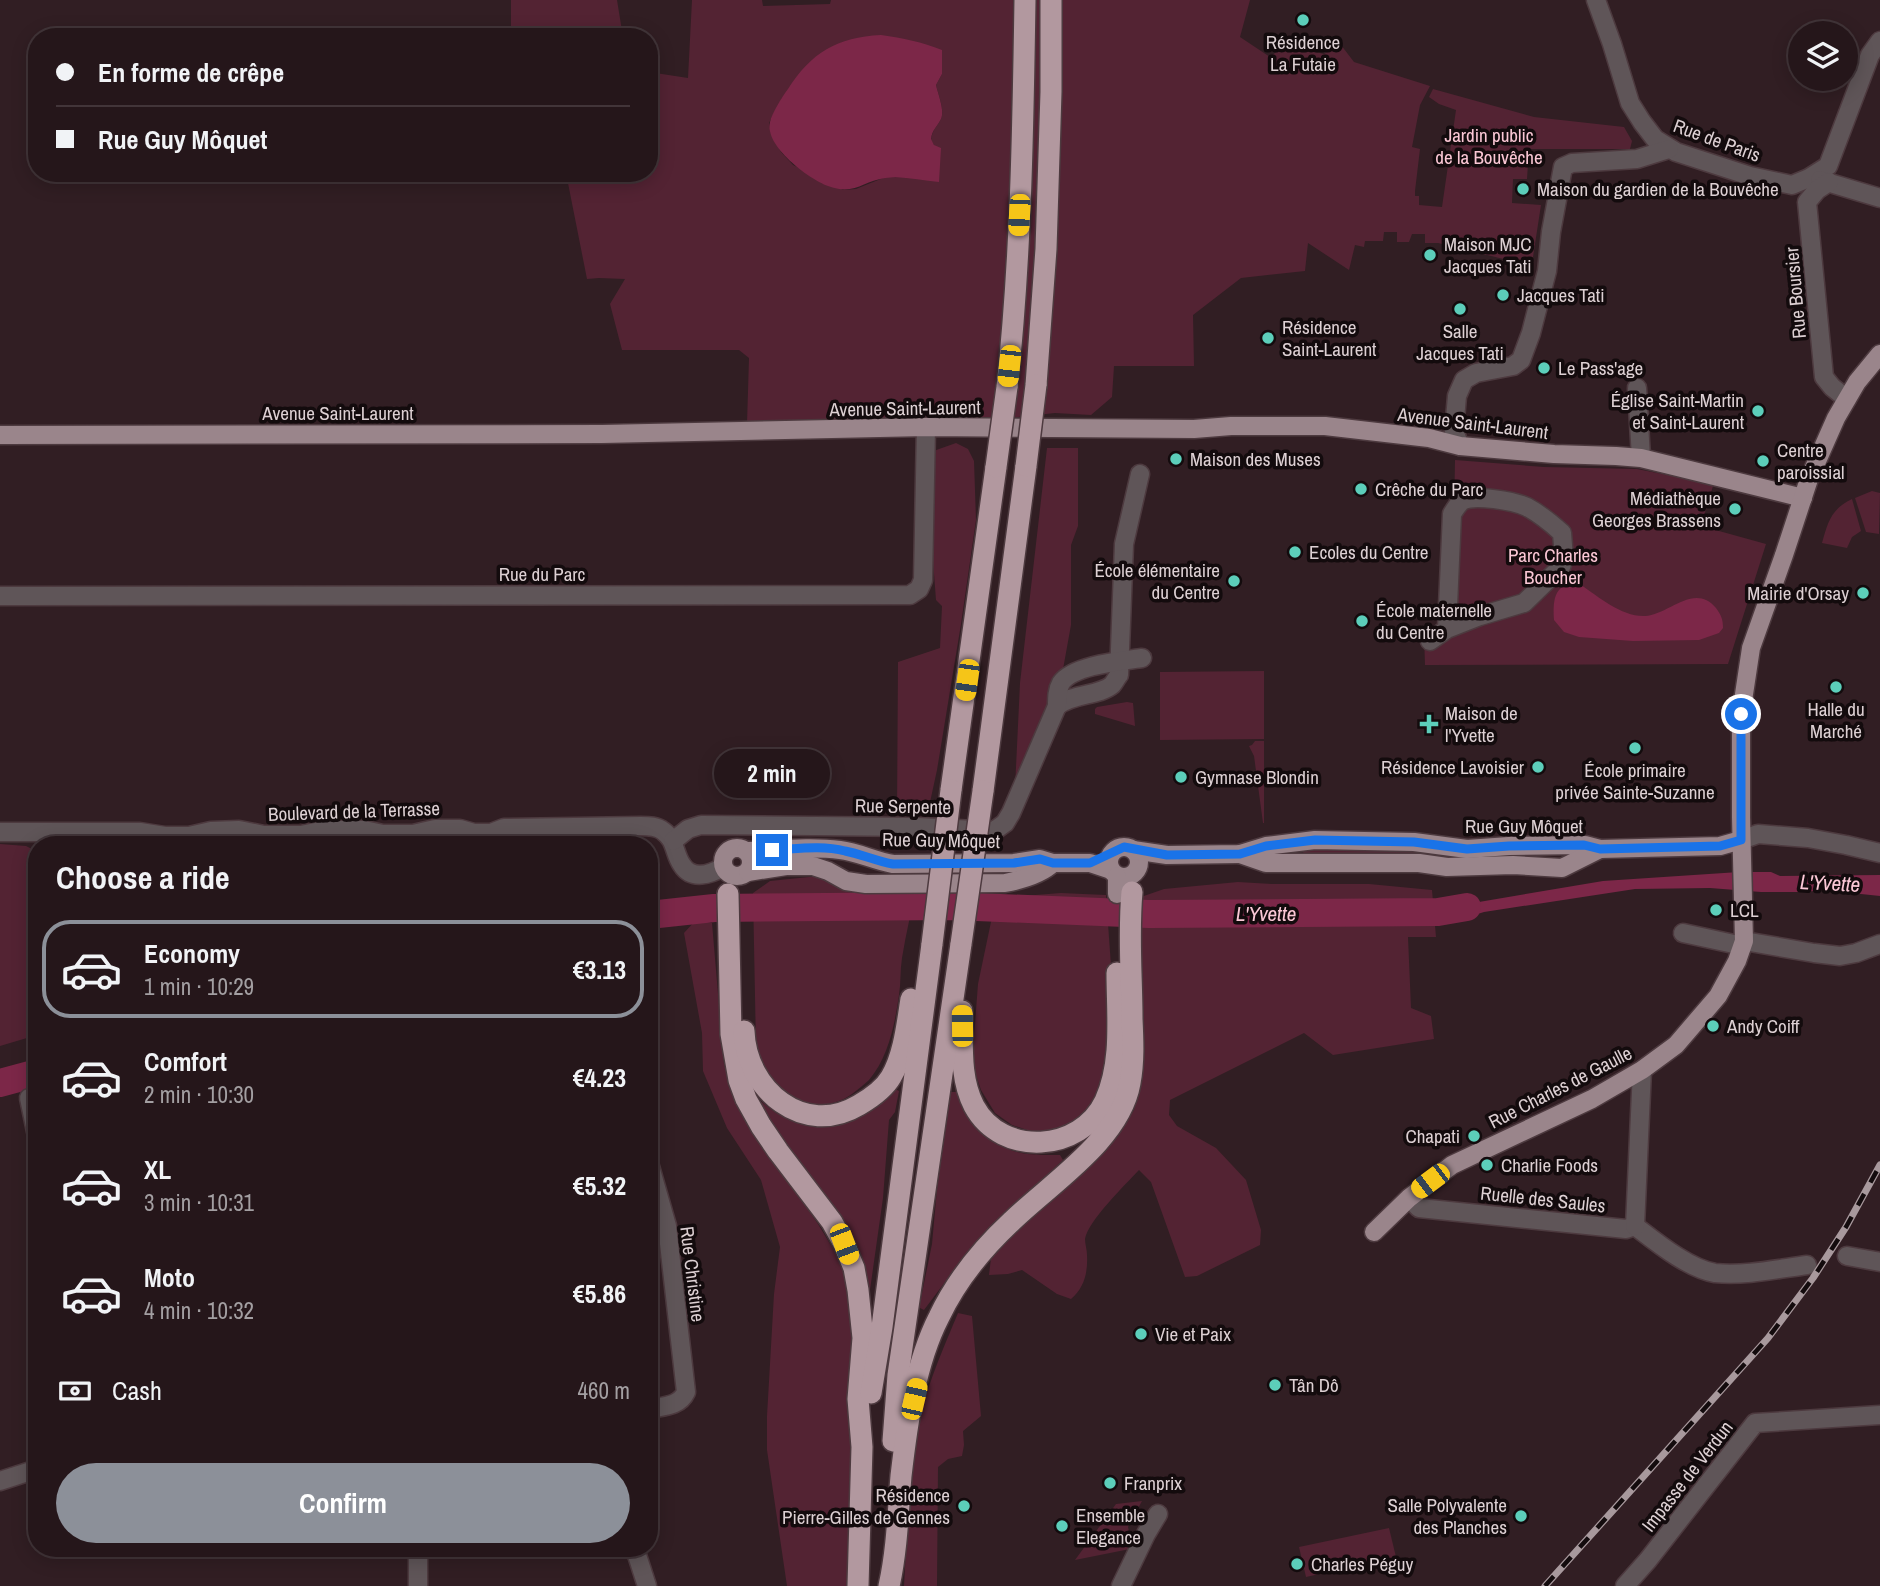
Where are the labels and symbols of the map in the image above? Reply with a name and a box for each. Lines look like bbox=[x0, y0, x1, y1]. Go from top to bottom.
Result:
marker: Résidence La Futaie bbox=[1295, 12, 1311, 28]
place label: Résidence La Futaie bbox=[1266, 29, 1340, 77]
street label: Rue de Paris bbox=[1670, 112, 1764, 168]
park label: Jardin public de la Bouvêche bbox=[1435, 122, 1543, 170]
place label: Maison du gardien de la Bouvêche bbox=[1537, 176, 1779, 202]
marker: Maison du gardien de la Bouvêche bbox=[1515, 181, 1531, 197]
car bbox=[1008, 193, 1031, 237]
place label: Maison MJC Jacques Tati bbox=[1444, 231, 1532, 279]
street label: Rue Boursier bbox=[1778, 245, 1812, 340]
marker: Maison MJC Jacques Tati bbox=[1422, 247, 1438, 263]
place label: Jacques Tati bbox=[1517, 282, 1605, 308]
marker: Jacques Tati bbox=[1495, 287, 1511, 303]
marker: Salle Jacques Tati bbox=[1452, 301, 1468, 317]
place label: Résidence Saint-Laurent bbox=[1282, 314, 1377, 362]
place label: Salle Jacques Tati bbox=[1416, 318, 1504, 366]
marker: Résidence Saint-Laurent bbox=[1260, 330, 1276, 346]
car bbox=[997, 344, 1022, 388]
place label: Le Pass'age bbox=[1558, 355, 1643, 381]
marker: Le Pass'age bbox=[1536, 360, 1552, 376]
place label: Église Saint-Martin et Saint-Laurent bbox=[1611, 387, 1745, 435]
street label: Avenue Saint-Laurent bbox=[828, 394, 982, 422]
street label: Avenue Saint-Laurent bbox=[261, 400, 414, 426]
street label: Avenue Saint-Laurent bbox=[1395, 401, 1550, 445]
marker: Église Saint-Martin et Saint-Laurent bbox=[1750, 403, 1766, 419]
place label: Centre paroissial bbox=[1777, 437, 1845, 485]
place label: Maison des Muses bbox=[1190, 446, 1321, 472]
marker: Maison des Muses bbox=[1168, 451, 1184, 467]
marker: Centre paroissial bbox=[1755, 453, 1771, 469]
place label: Crêche du Parc bbox=[1375, 476, 1483, 502]
marker: Crêche du Parc bbox=[1353, 481, 1369, 497]
place label: Médiathèque Georges Brassens bbox=[1592, 485, 1721, 533]
marker: Médiathèque Georges Brassens bbox=[1727, 501, 1743, 517]
place label: Ecoles du Centre bbox=[1309, 539, 1429, 565]
park label: Parc Charles Boucher bbox=[1508, 542, 1598, 590]
marker: Ecoles du Centre bbox=[1287, 544, 1303, 560]
place label: École élémentaire du Centre bbox=[1094, 557, 1220, 605]
street label: Rue du Parc bbox=[499, 561, 586, 587]
marker: École élémentaire du Centre bbox=[1226, 573, 1242, 589]
place label: Mairie d'Orsay bbox=[1747, 580, 1849, 606]
marker: Mairie d'Orsay bbox=[1855, 585, 1871, 601]
place label: École maternelle du Centre bbox=[1376, 597, 1492, 645]
marker: École maternelle du Centre bbox=[1354, 613, 1370, 629]
car bbox=[954, 658, 981, 702]
marker: Halle du Marché bbox=[1828, 679, 1844, 695]
place label: Halle du Marché bbox=[1807, 696, 1865, 744]
route start bbox=[1725, 698, 1757, 730]
place label: Maison de l'Yvette bbox=[1445, 700, 1518, 748]
marker: Maison de l'Yvette bbox=[1419, 714, 1439, 734]
marker: École primaire privée Sainte-Suzanne bbox=[1627, 740, 1643, 756]
callout: 2 min bbox=[714, 748, 830, 798]
place label: Résidence Lavoisier bbox=[1381, 754, 1525, 780]
place label: École primaire privée Sainte-Suzanne bbox=[1555, 757, 1715, 805]
marker: Résidence Lavoisier bbox=[1530, 759, 1546, 775]
place label: Gymnase Blondin bbox=[1195, 764, 1319, 790]
marker: Gymnase Blondin bbox=[1173, 769, 1189, 785]
street label: Rue Serpente bbox=[855, 792, 951, 820]
street label: Boulevard de la Terrasse bbox=[268, 795, 440, 827]
street label: Rue Guy Môquet bbox=[1465, 813, 1584, 839]
street label: Rue Guy Môquet bbox=[882, 826, 1001, 854]
route end bbox=[756, 834, 788, 866]
water label: L'Yvette bbox=[1799, 867, 1861, 899]
place label: LCL bbox=[1730, 897, 1759, 923]
water label: L'Yvette bbox=[1236, 899, 1296, 928]
marker: LCL bbox=[1708, 902, 1724, 918]
car bbox=[952, 1005, 973, 1047]
place label: Andy Coiff bbox=[1726, 1013, 1800, 1039]
marker: Andy Coiff bbox=[1705, 1018, 1721, 1034]
street label: Rue Charles de Gaulle bbox=[1484, 1040, 1636, 1134]
place label: Chapati bbox=[1405, 1123, 1460, 1149]
marker: Chapati bbox=[1466, 1128, 1482, 1144]
place label: Charlie Foods bbox=[1501, 1152, 1598, 1178]
marker: Charlie Foods bbox=[1479, 1157, 1495, 1173]
car bbox=[1407, 1160, 1454, 1202]
street label: Ruelle des Saules bbox=[1479, 1180, 1607, 1219]
car bbox=[827, 1221, 862, 1267]
street label: Rue Christine bbox=[674, 1225, 712, 1323]
place label: Vie et Paix bbox=[1155, 1321, 1231, 1347]
marker: Vie et Paix bbox=[1133, 1326, 1149, 1342]
place label: Tân Dô bbox=[1289, 1372, 1339, 1398]
car bbox=[900, 1376, 929, 1422]
marker: Tân Dô bbox=[1267, 1377, 1283, 1393]
street label: Impasse de Verdun bbox=[1635, 1415, 1739, 1537]
place label: Franprix bbox=[1124, 1470, 1182, 1496]
marker: Franprix bbox=[1102, 1475, 1118, 1491]
place label: Résidence Pierre-Gilles de Gennes bbox=[782, 1482, 950, 1530]
place label: Salle Polyvalente des Planches bbox=[1387, 1492, 1507, 1540]
marker: Résidence Pierre-Gilles de Gennes bbox=[956, 1498, 972, 1514]
place label: Ensemble Elegance bbox=[1076, 1502, 1145, 1550]
marker: Salle Polyvalente des Planches bbox=[1513, 1508, 1529, 1524]
marker: Ensemble Elegance bbox=[1054, 1518, 1070, 1534]
place label: Charles Péguy bbox=[1311, 1551, 1413, 1577]
marker: Charles Péguy bbox=[1289, 1556, 1305, 1572]

